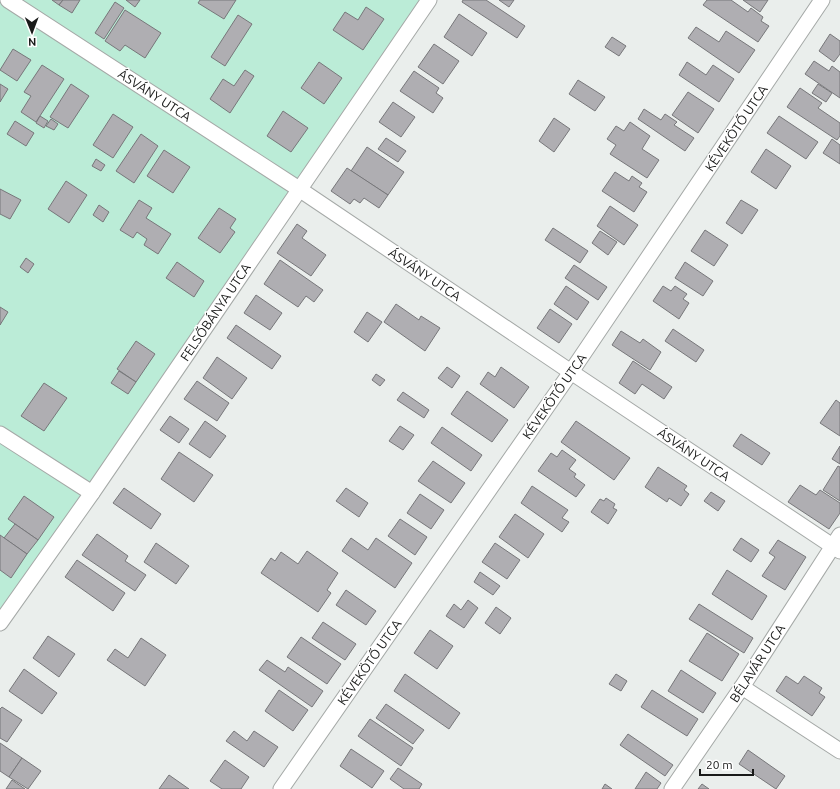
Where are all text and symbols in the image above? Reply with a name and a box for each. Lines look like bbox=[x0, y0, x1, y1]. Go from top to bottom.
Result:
north arrow bbox=[12, 12, 52, 52]
text: N bbox=[28, 36, 36, 48]
street label: ÁSVÁNY UTCA bbox=[116, 65, 195, 124]
street label: KÉVEKÖTŐ UTCA bbox=[701, 81, 770, 174]
street label: ÁSVÁNY UTCA bbox=[386, 244, 465, 304]
street label: FELSŐBÁNYA UTCA bbox=[176, 260, 253, 363]
street label: KÉVEKÖTŐ UTCA bbox=[519, 350, 589, 441]
street label: ÁSVÁNY UTCA bbox=[655, 424, 734, 484]
street label: KÉVEKÖTŐ UTCA bbox=[334, 616, 404, 707]
street label: BÉLAVÁR UTCA bbox=[726, 620, 788, 705]
scale bar bbox=[700, 751, 753, 777]
text: 20 m bbox=[706, 758, 733, 771]

